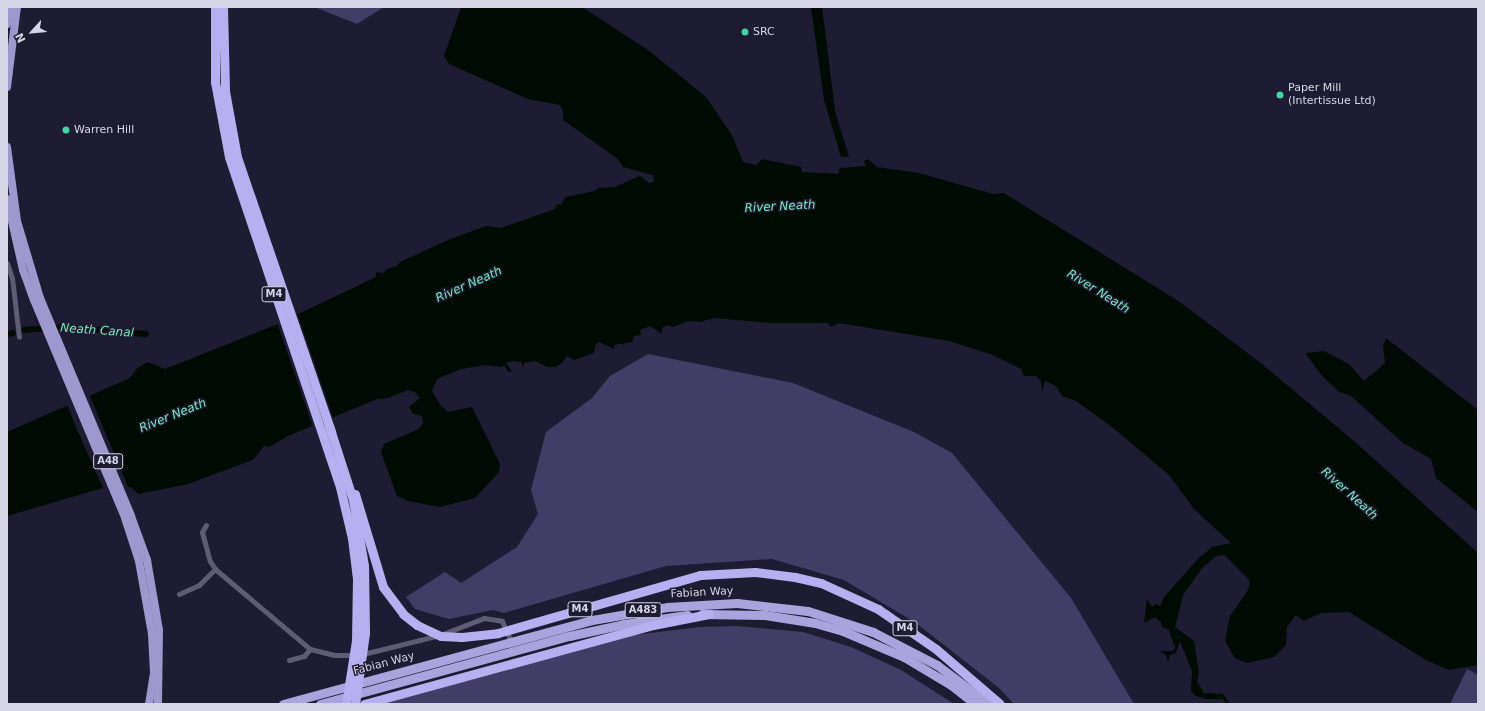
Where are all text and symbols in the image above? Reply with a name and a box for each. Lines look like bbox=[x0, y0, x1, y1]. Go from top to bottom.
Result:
north arrow bbox=[12, 12, 52, 52]
place label: SRC bbox=[753, 25, 775, 39]
marker: SRC bbox=[740, 27, 750, 37]
text: N bbox=[13, 31, 29, 45]
place label: Paper Mill (Intertissue Ltd) bbox=[1288, 82, 1376, 108]
marker: Paper Mill (Intertissue Ltd) bbox=[1275, 90, 1285, 100]
place label: Warren Hill bbox=[74, 123, 134, 137]
marker: Warren Hill bbox=[61, 125, 71, 135]
water label: River Neath bbox=[744, 198, 816, 216]
water label: River Neath bbox=[434, 264, 504, 306]
water label: River Neath bbox=[1064, 267, 1132, 317]
road number: M4 bbox=[261, 286, 287, 302]
water label: Neath Canal bbox=[60, 321, 134, 341]
water label: River Neath bbox=[137, 396, 209, 436]
road number: A48 bbox=[93, 453, 123, 469]
water label: River Neath bbox=[1318, 465, 1380, 523]
street label: Fabian Way bbox=[670, 585, 734, 601]
road number: M4 bbox=[567, 601, 593, 617]
road number: A483 bbox=[624, 602, 662, 618]
road number: M4 bbox=[892, 620, 918, 636]
street label: Fabian Way bbox=[352, 650, 416, 678]

